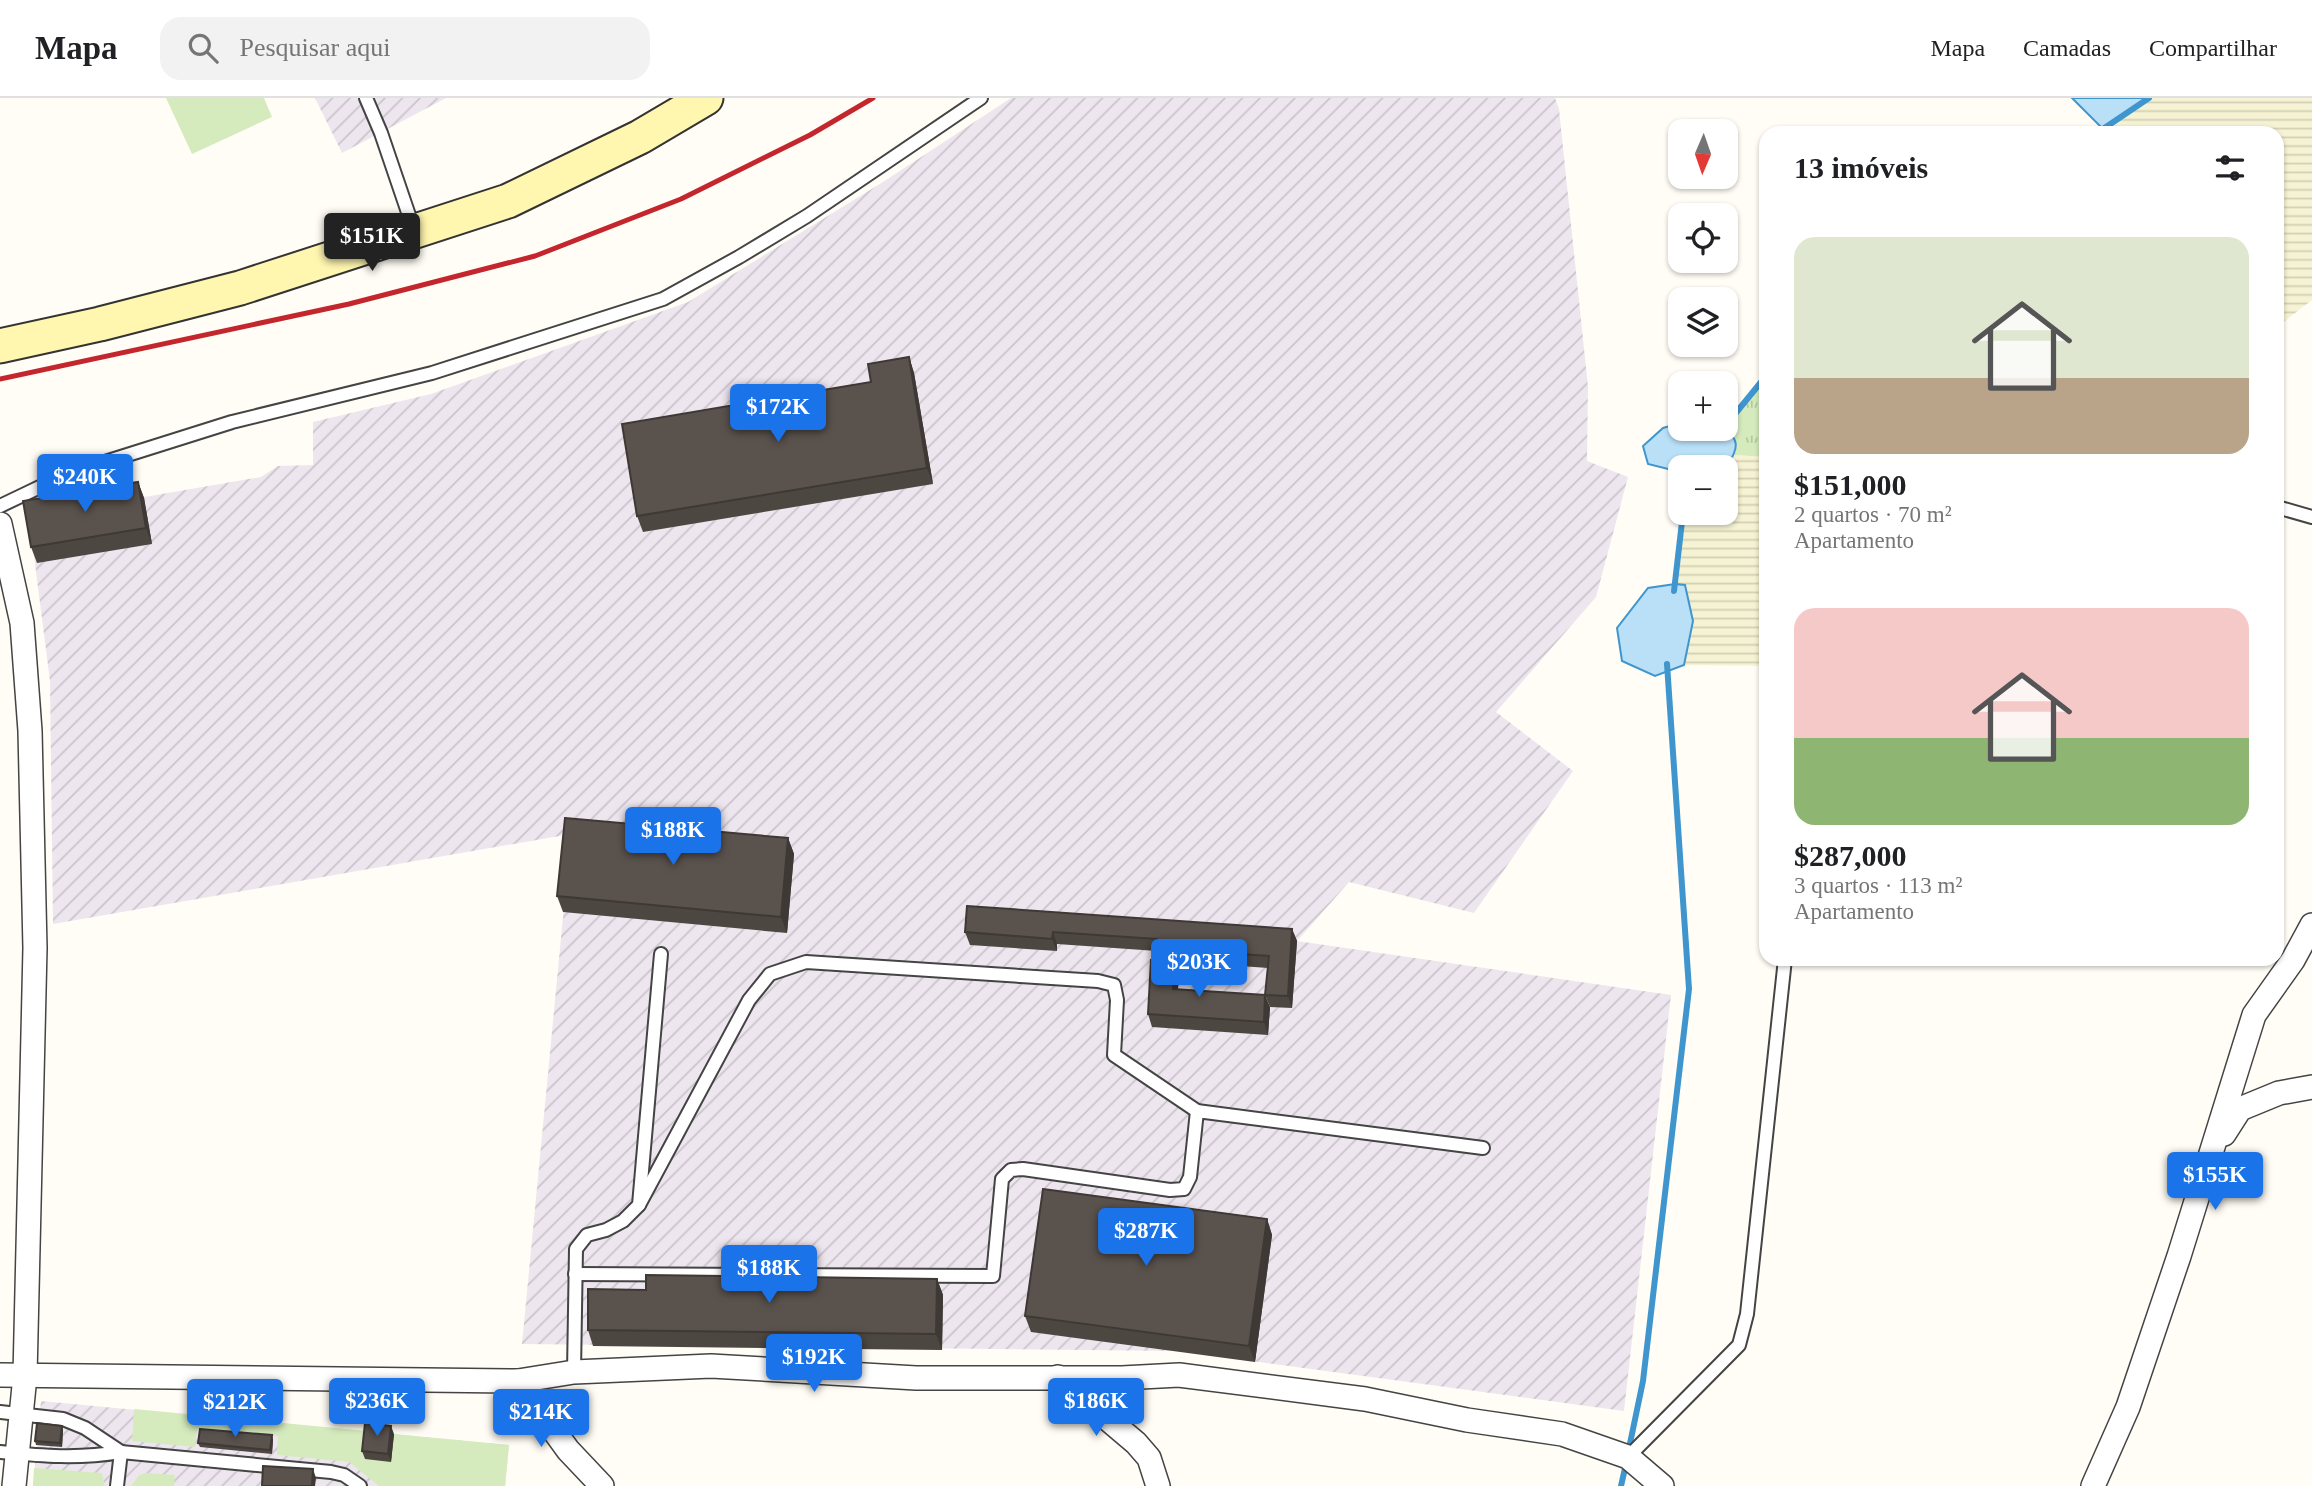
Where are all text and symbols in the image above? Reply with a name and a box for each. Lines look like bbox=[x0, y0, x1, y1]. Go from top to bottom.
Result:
search box bbox=[160, 17, 650, 80]
icon: search bbox=[184, 29, 222, 67]
text: Mapa bbox=[35, 30, 118, 66]
text: Pesquisar aqui bbox=[240, 33, 390, 62]
text: Mapa bbox=[1930, 35, 1985, 61]
text: Camadas bbox=[2023, 35, 2111, 61]
text: Compartilhar bbox=[2149, 35, 2277, 61]
north arrow bbox=[1668, 119, 1738, 189]
map controls bbox=[1668, 119, 1738, 525]
icon: filters bbox=[2211, 149, 2249, 187]
text: 13 imóveis bbox=[1794, 151, 1928, 184]
button: locate bbox=[1668, 203, 1738, 273]
pin: $151K bbox=[323, 214, 421, 273]
text: $151K bbox=[340, 223, 404, 248]
icon: home bbox=[1959, 283, 2085, 409]
button: layers bbox=[1668, 287, 1738, 357]
button: + bbox=[1668, 371, 1738, 441]
pin: $172K bbox=[729, 384, 827, 444]
text: $172K bbox=[746, 394, 810, 419]
pin: $240K bbox=[36, 454, 134, 514]
button: − bbox=[1668, 455, 1738, 525]
text: $240K bbox=[53, 464, 117, 489]
text: $151,000 bbox=[1794, 468, 1907, 501]
text: 2 quartos · 70 m² bbox=[1794, 502, 1952, 527]
text: Apartamento bbox=[1794, 528, 1914, 553]
icon: home bbox=[1959, 654, 2085, 780]
pin: $188K bbox=[624, 808, 722, 867]
text: $188K bbox=[641, 817, 705, 842]
text: $287,000 bbox=[1794, 839, 1907, 872]
text: 3 quartos · 113 m² bbox=[1794, 873, 1962, 898]
text: Apartamento bbox=[1794, 899, 1914, 924]
pin: $203K bbox=[1150, 940, 1248, 999]
text: $203K bbox=[1167, 949, 1231, 974]
pin: $155K bbox=[2166, 1152, 2264, 1212]
text: $155K bbox=[2183, 1162, 2247, 1187]
pin: $287K bbox=[1097, 1208, 1195, 1268]
text: $287K bbox=[1114, 1218, 1178, 1243]
pin: $188K bbox=[720, 1246, 818, 1305]
text: $188K bbox=[737, 1255, 801, 1280]
pin: $192K bbox=[765, 1334, 863, 1394]
text: $192K bbox=[782, 1344, 846, 1369]
pin: $236K bbox=[328, 1378, 426, 1438]
pin: $186K bbox=[1047, 1378, 1145, 1438]
pin: $212K bbox=[186, 1380, 284, 1439]
text: $236K bbox=[345, 1388, 409, 1413]
text: $186K bbox=[1064, 1388, 1128, 1413]
text: $212K bbox=[203, 1389, 267, 1414]
pin: $214K bbox=[492, 1390, 590, 1449]
text: $214K bbox=[509, 1399, 573, 1424]

